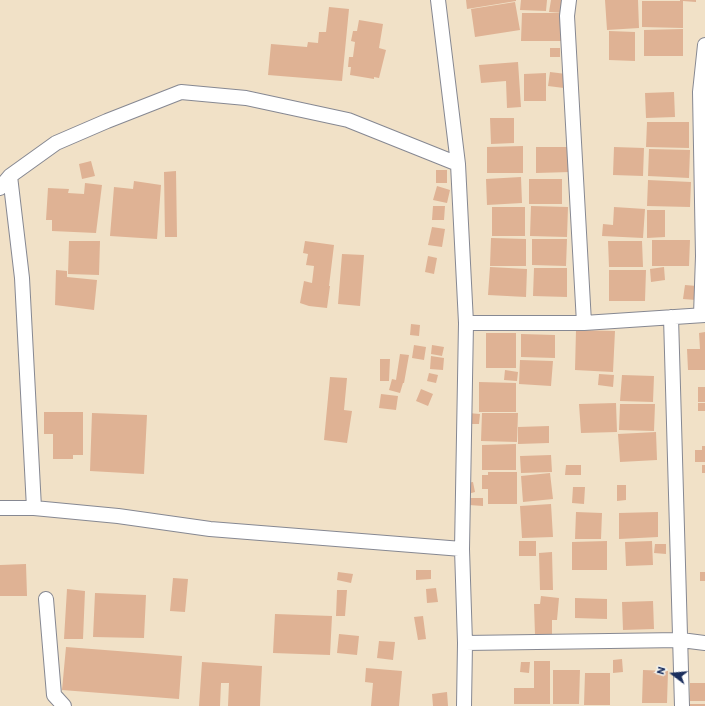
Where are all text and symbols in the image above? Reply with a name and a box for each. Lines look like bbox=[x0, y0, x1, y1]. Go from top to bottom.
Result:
north arrow bbox=[653, 654, 693, 694]
text: N bbox=[654, 665, 668, 676]

